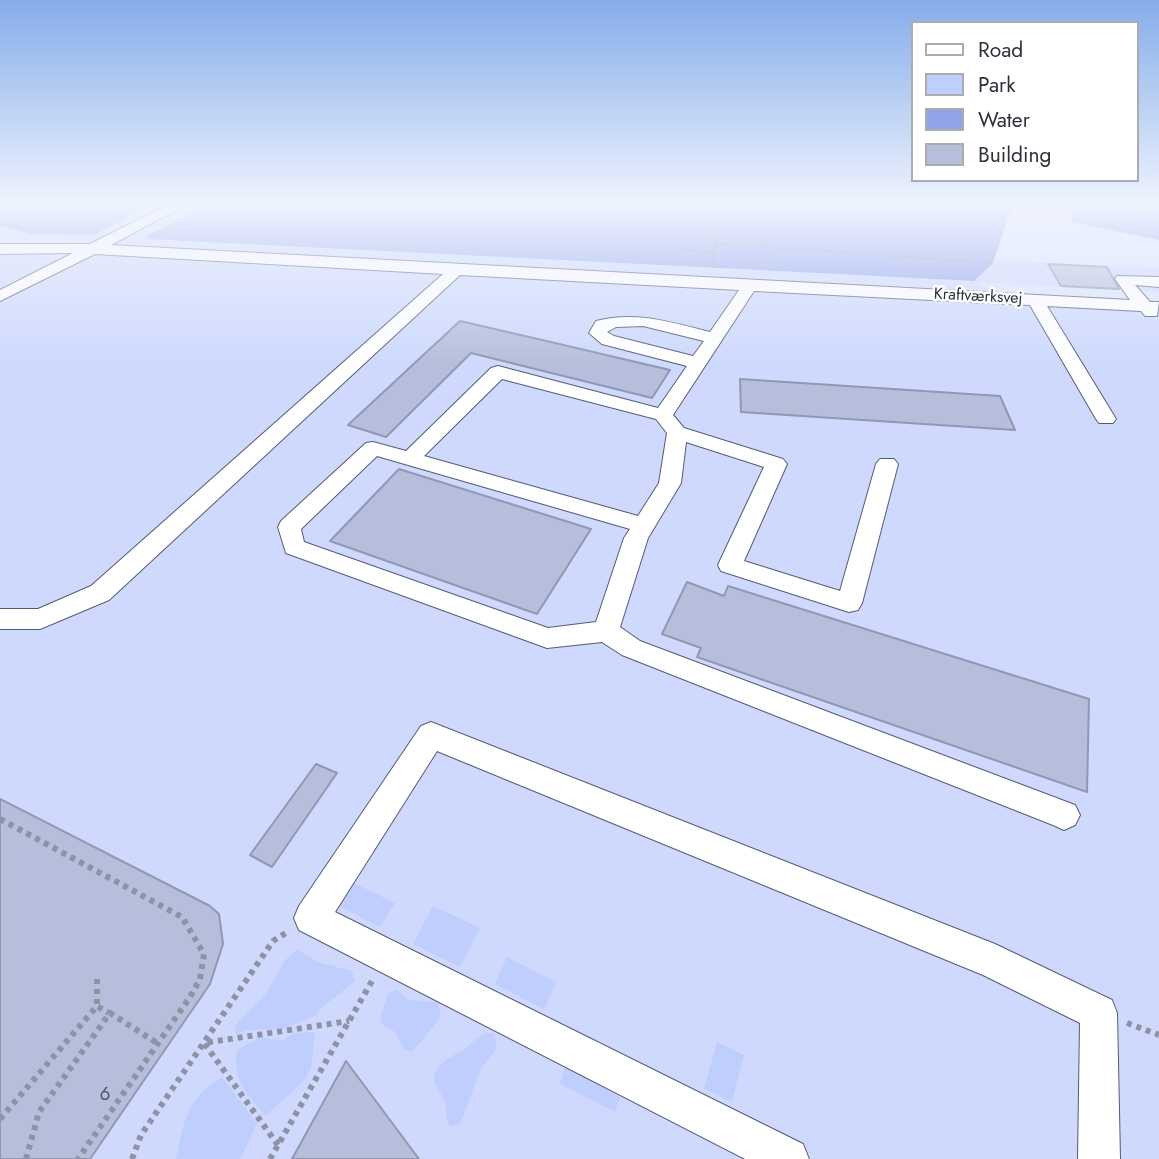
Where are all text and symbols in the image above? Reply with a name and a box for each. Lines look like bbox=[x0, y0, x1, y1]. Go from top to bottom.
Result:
legend bbox=[911, 21, 1138, 182]
text: Road bbox=[978, 35, 1023, 65]
text: Park bbox=[978, 70, 1015, 100]
text: Water bbox=[978, 105, 1030, 135]
text: Building bbox=[978, 140, 1051, 170]
street label: Kraftværksvej bbox=[933, 285, 1023, 309]
house number: 6 bbox=[100, 1084, 110, 1106]

